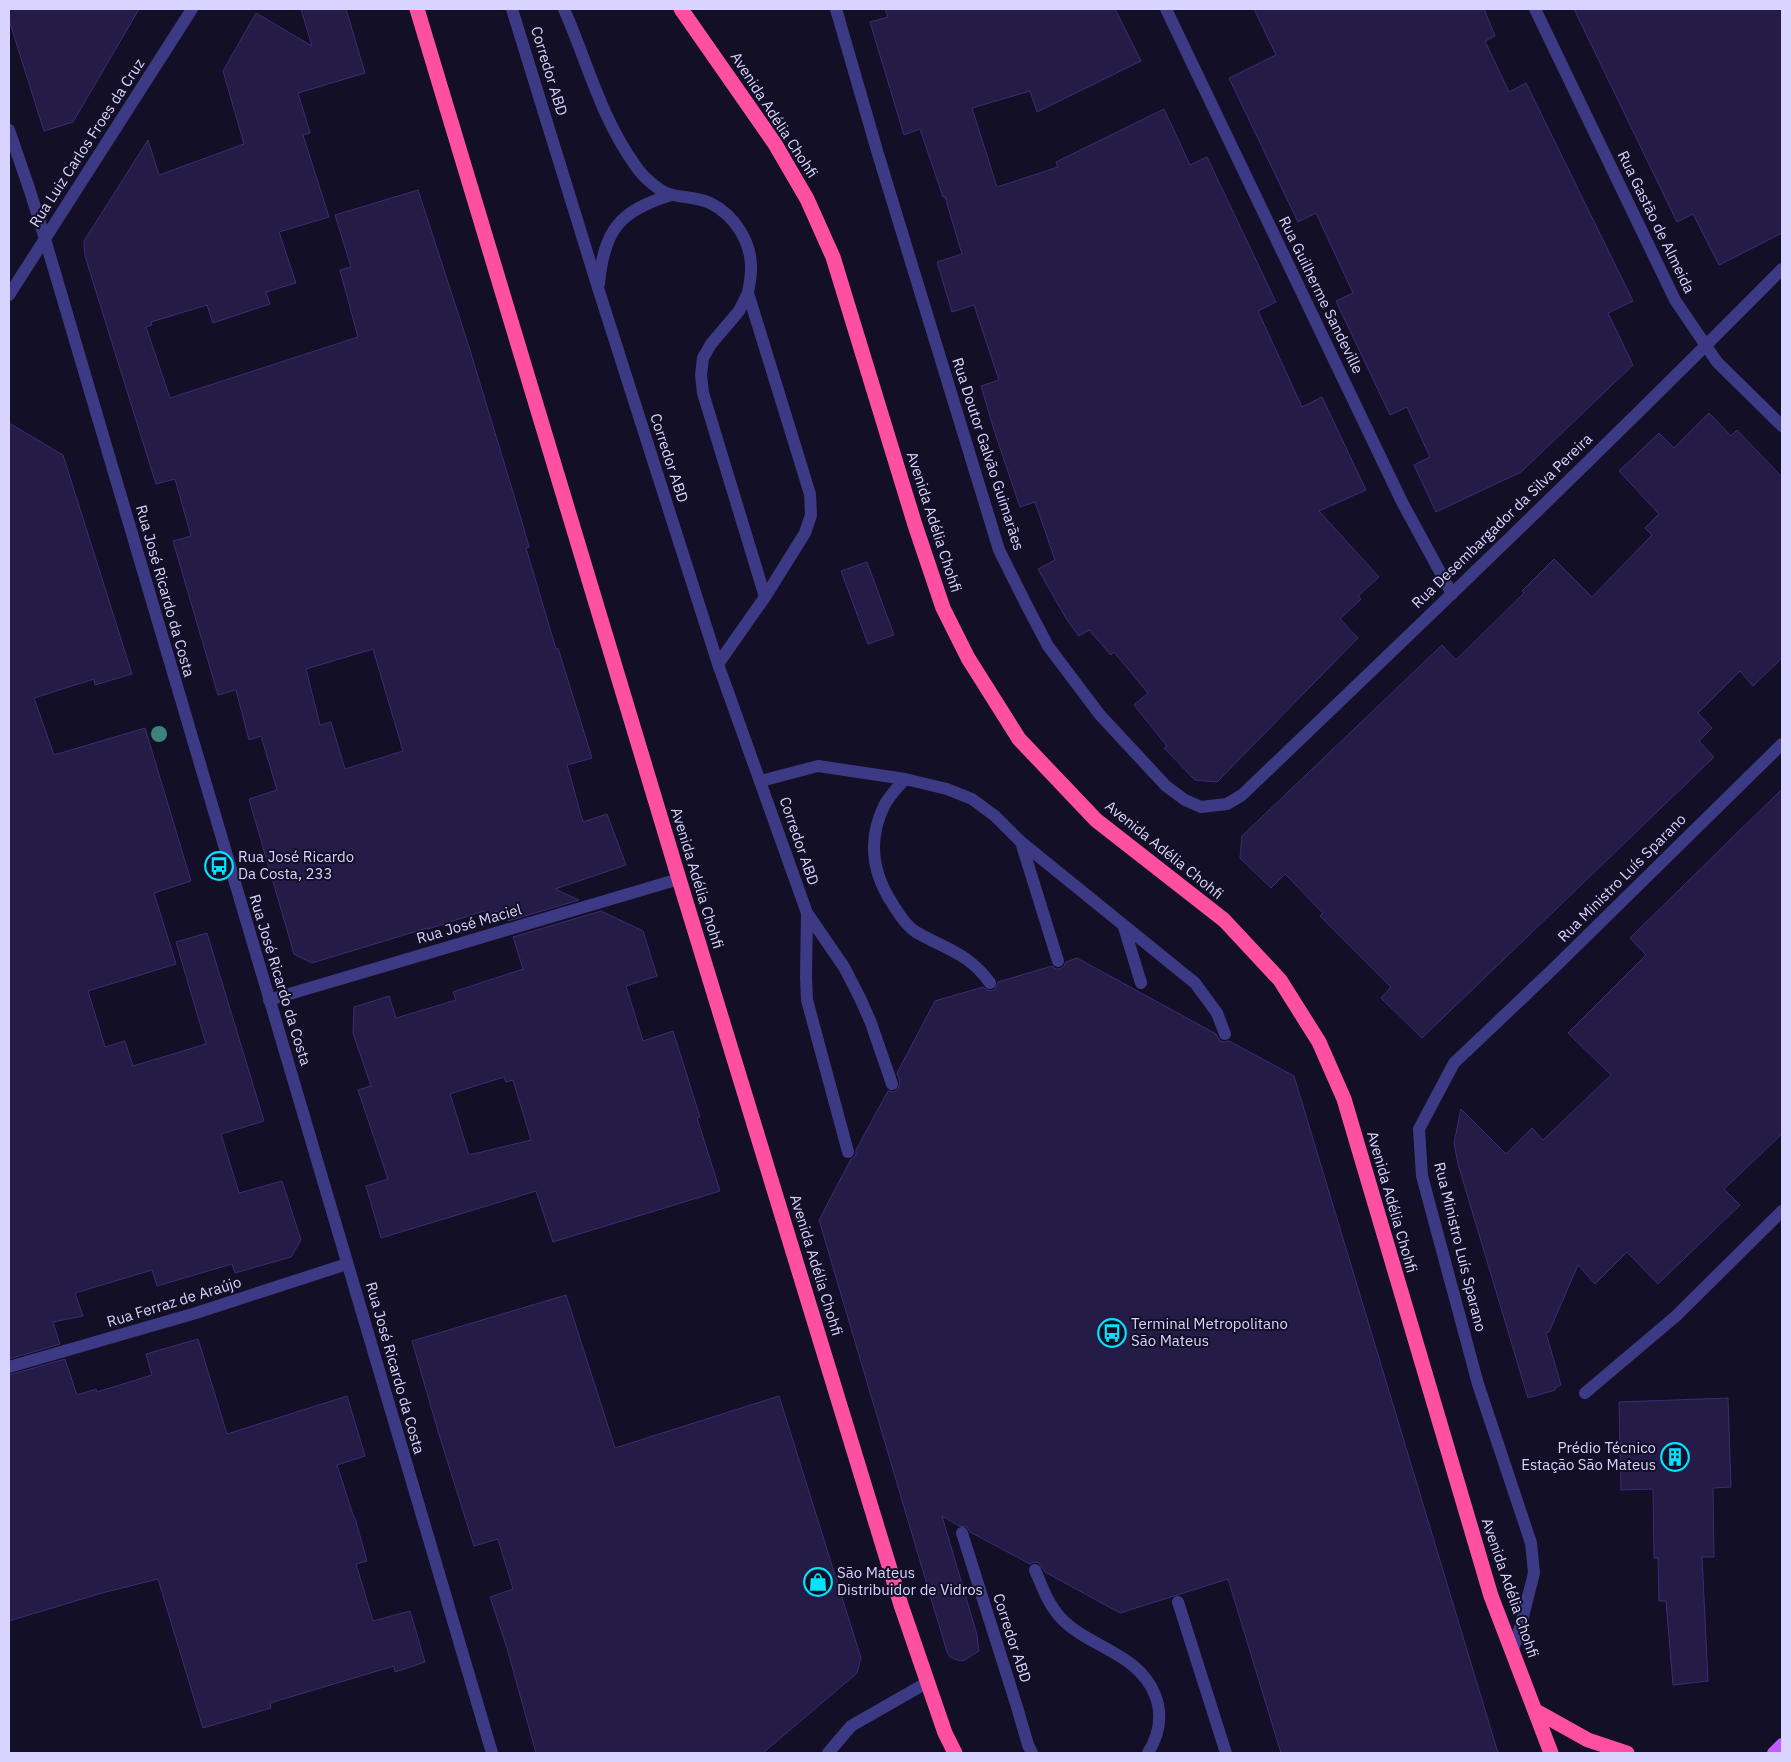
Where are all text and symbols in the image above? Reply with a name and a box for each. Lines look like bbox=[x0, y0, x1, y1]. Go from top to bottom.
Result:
street label: Corredor ABD bbox=[527, 24, 572, 118]
street label: Avenida Adélia Chohfi bbox=[727, 48, 822, 181]
street label: Rua Luiz Carlos Froes da Cruz bbox=[25, 55, 148, 231]
street label: Rua Gastão de Almeida bbox=[1614, 147, 1699, 296]
street label: Rua Guilherme Sandeville bbox=[1275, 213, 1368, 377]
street label: Rua Doutor Galvão Guimarães bbox=[948, 355, 1029, 553]
street label: Corredor ABD bbox=[646, 411, 693, 505]
street label: Rua Desembargador da Silva Pereira bbox=[1407, 429, 1596, 612]
street label: Avenida Adélia Chohfi bbox=[903, 449, 966, 594]
street label: Rua José Ricardo da Costa bbox=[132, 503, 199, 679]
street label: Corredor ABD bbox=[775, 794, 824, 888]
street label: Avenida Adélia Chohfi bbox=[1101, 796, 1227, 903]
street label: Avenida Adélia Chohfi bbox=[667, 805, 728, 951]
street label: Rua Ministro Luís Sparano bbox=[1553, 809, 1690, 946]
place label: Rua José Ricardo Da Costa, 233 bbox=[238, 847, 354, 883]
bus stop icon: Rua José Ricardo Da Costa, 233 bbox=[204, 851, 234, 881]
street label: Rua José Ricardo da Costa bbox=[245, 892, 316, 1068]
street label: Rua José Maciel bbox=[414, 899, 524, 948]
street label: Avenida Adélia Chohfi bbox=[1363, 1129, 1422, 1275]
street label: Rua Ministro Luís Sparano bbox=[1430, 1160, 1491, 1334]
street label: Avenida Adélia Chohfi bbox=[786, 1192, 847, 1338]
street label: Rua Ferraz de Araújo bbox=[104, 1272, 243, 1331]
street label: Rua José Ricardo da Costa bbox=[362, 1280, 429, 1456]
place label: Terminal Metropolitano São Mateus bbox=[1131, 1314, 1288, 1350]
bus stop icon: Terminal Metropolitano São Mateus bbox=[1097, 1318, 1127, 1348]
place label: Prédio Técnico Estação São Mateus bbox=[1521, 1438, 1656, 1474]
building icon: Prédio Técnico Estação São Mateus bbox=[1660, 1442, 1690, 1472]
street label: Avenida Adélia Chohfi bbox=[1478, 1515, 1543, 1660]
place label: São Mateus Distribuidor de Vidros bbox=[837, 1563, 983, 1599]
shop icon: São Mateus Distribuidor de Vidros bbox=[803, 1567, 833, 1597]
street label: Corredor ABD bbox=[989, 1591, 1036, 1685]

